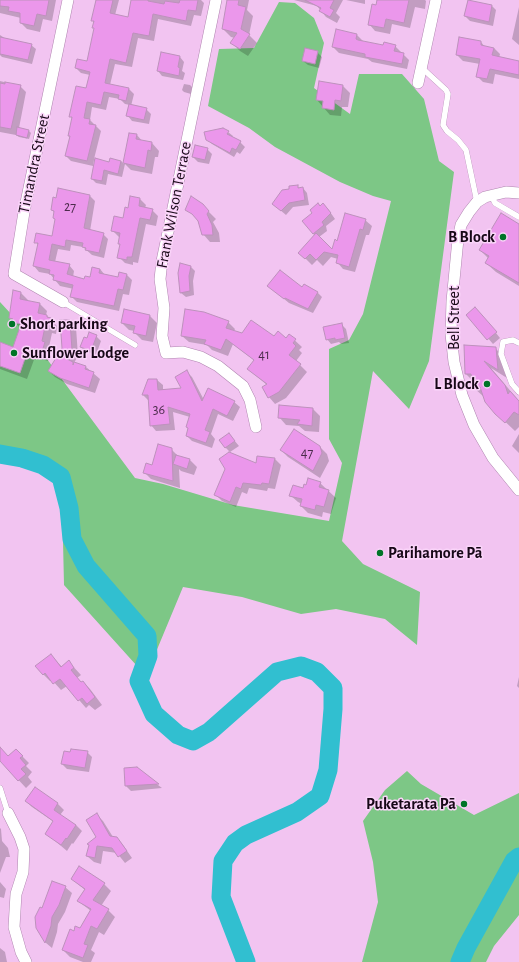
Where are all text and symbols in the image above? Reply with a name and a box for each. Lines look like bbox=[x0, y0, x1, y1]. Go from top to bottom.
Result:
street label: Timandra Street bbox=[14, 113, 54, 215]
street label: Frank Wilson Terrace bbox=[152, 140, 196, 270]
house number: 27 bbox=[64, 199, 76, 215]
place label: B Block bbox=[448, 227, 495, 247]
marker: B Block bbox=[498, 232, 508, 242]
street label: Bell Street bbox=[444, 286, 464, 350]
place label: Short parking bbox=[20, 314, 108, 334]
marker: Short parking bbox=[7, 319, 17, 329]
place label: Sunflower Lodge bbox=[22, 343, 129, 363]
house number: 41 bbox=[258, 347, 270, 363]
marker: Sunflower Lodge bbox=[9, 348, 19, 358]
place label: L Block bbox=[434, 374, 479, 394]
marker: L Block bbox=[482, 379, 492, 389]
house number: 36 bbox=[153, 402, 165, 418]
house number: 47 bbox=[301, 445, 313, 461]
place label: Parihamore Pā bbox=[388, 543, 482, 563]
marker: Parihamore Pā bbox=[375, 548, 385, 558]
place label: Puketarata Pā bbox=[366, 794, 456, 814]
marker: Puketarata Pā bbox=[459, 799, 469, 809]

